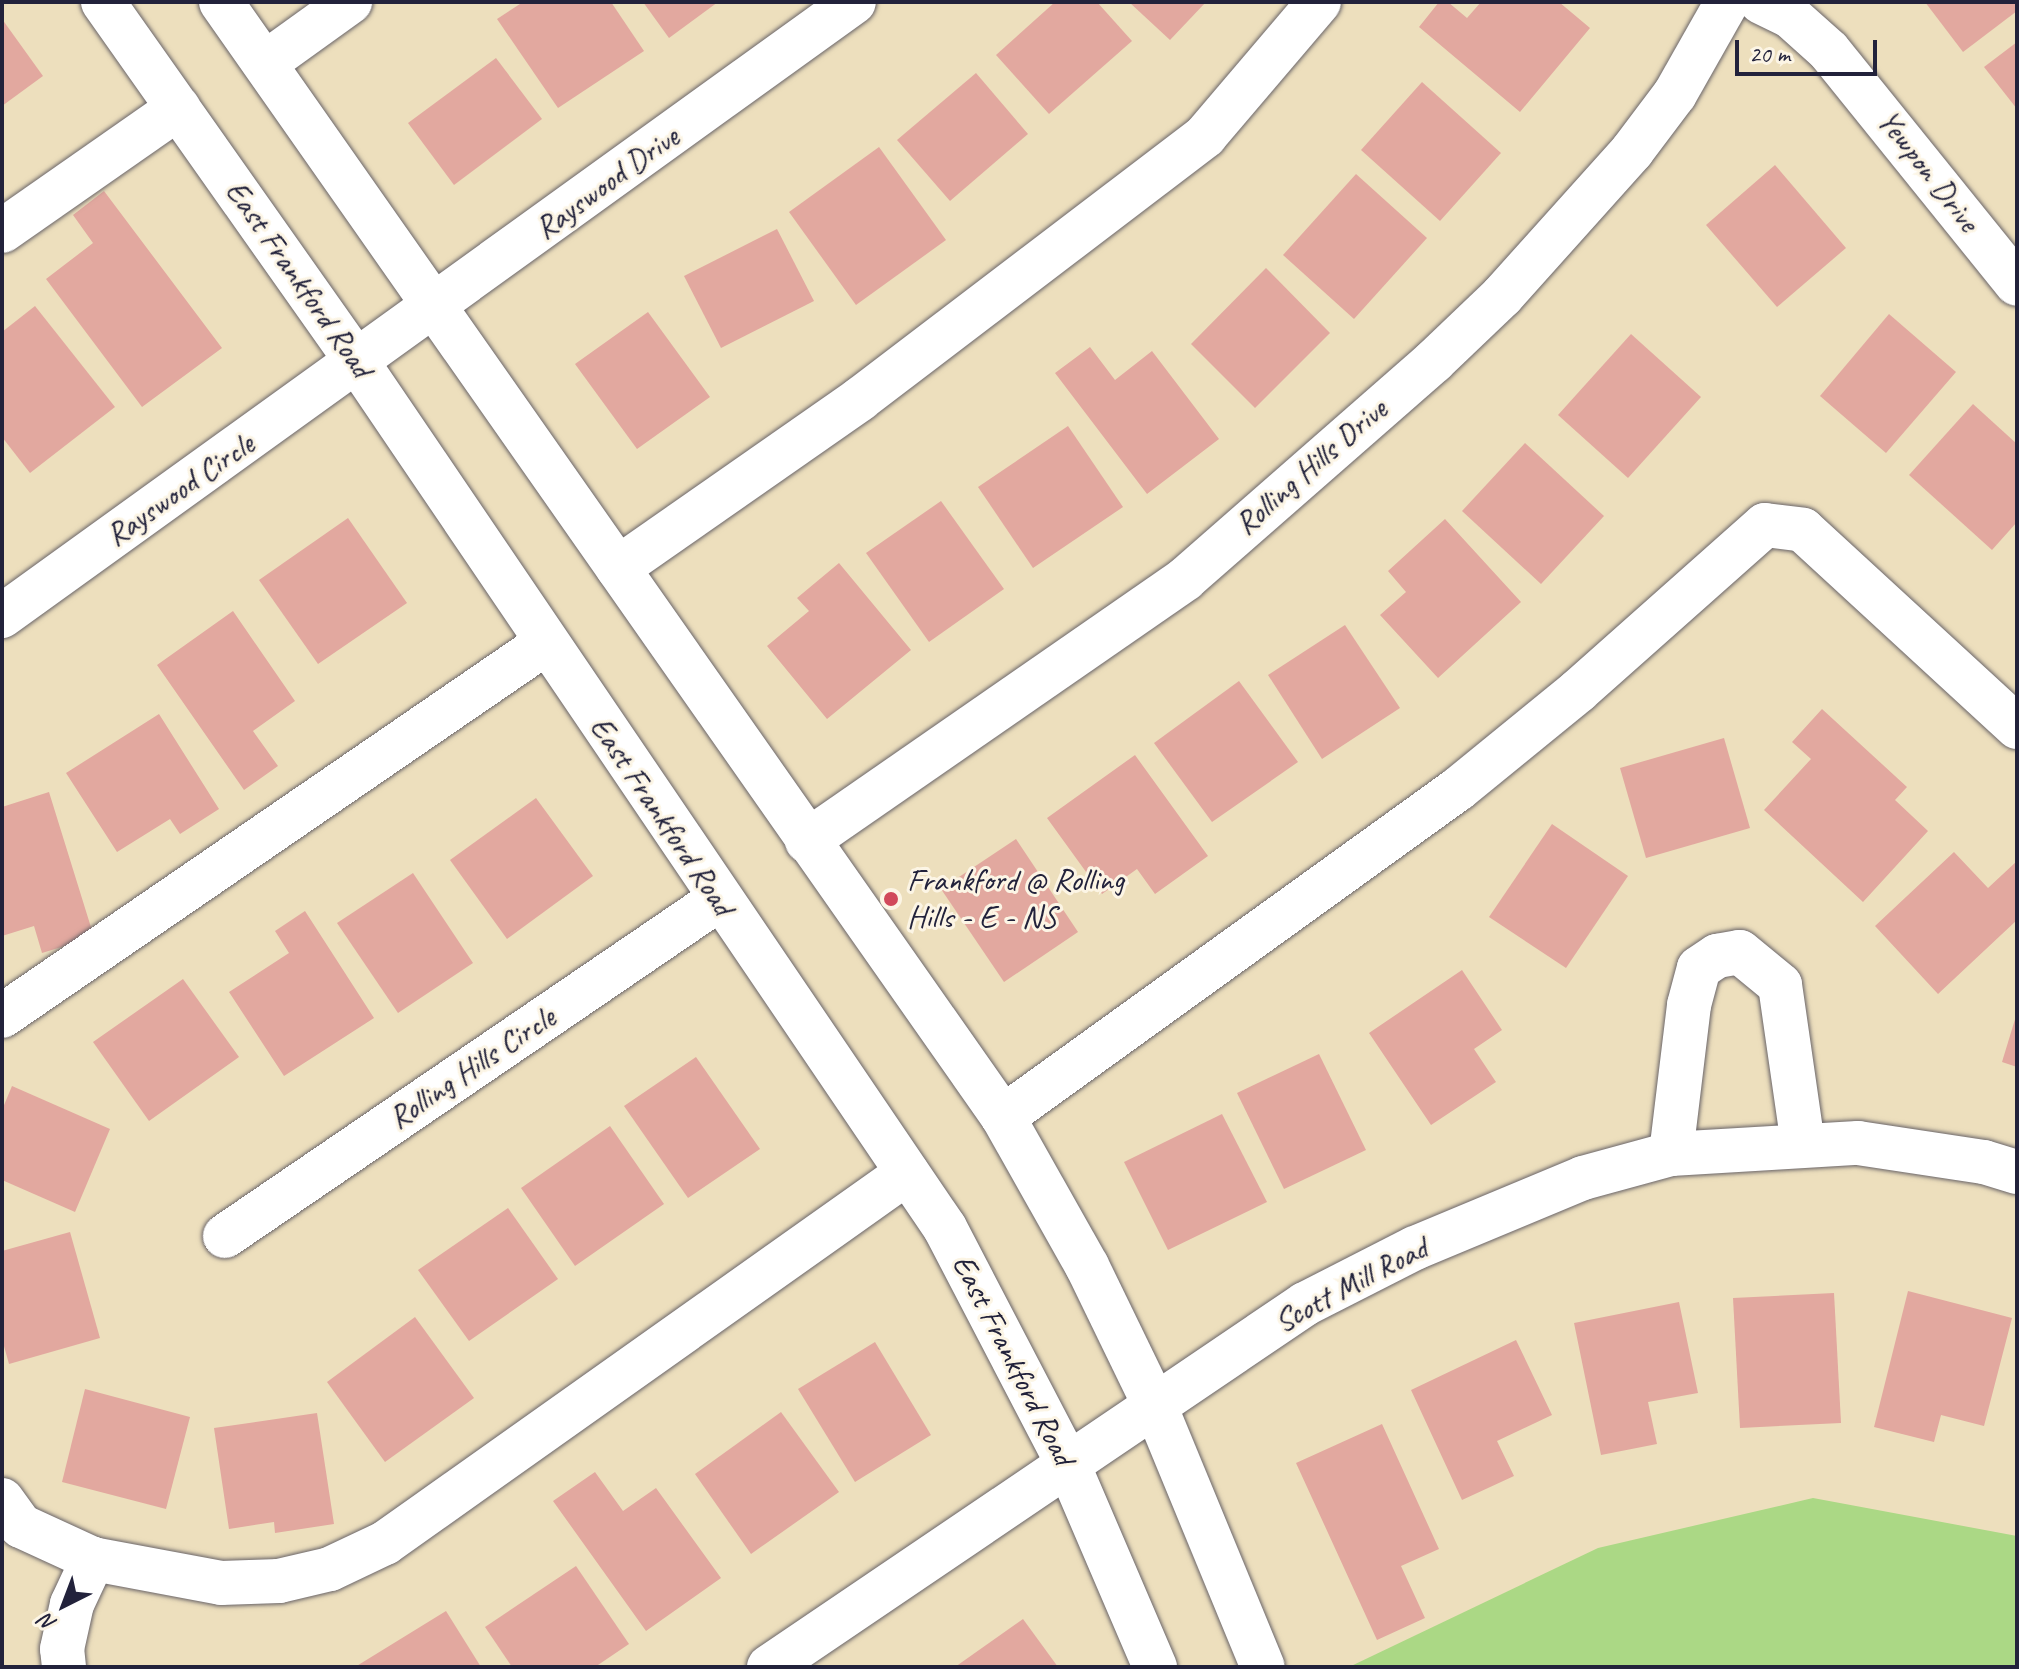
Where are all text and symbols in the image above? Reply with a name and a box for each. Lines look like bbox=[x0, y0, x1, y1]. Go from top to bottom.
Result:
scale bar bbox=[1739, 24, 1881, 74]
text: 20 m bbox=[1749, 39, 1790, 69]
street label: Yewpon Drive bbox=[1868, 102, 1988, 240]
street label: Rayswood Drive bbox=[527, 118, 687, 248]
street label: East Frankford Road bbox=[217, 173, 381, 385]
street label: Rolling Hills Drive bbox=[1227, 390, 1395, 544]
street label: Rayswood Circle bbox=[99, 425, 261, 555]
street label: East Frankford Road bbox=[581, 709, 743, 923]
place label: Frankford @ Rolling Hills - E - NS bbox=[907, 862, 1124, 937]
marker: Frankford @ Rolling Hills - E - NS bbox=[882, 890, 900, 908]
street label: Rolling Hills Circle bbox=[382, 998, 562, 1138]
street label: Scott Mill Road bbox=[1268, 1229, 1434, 1341]
street label: East Frankford Road bbox=[943, 1248, 1083, 1472]
north arrow bbox=[24, 1565, 104, 1645]
text: N bbox=[34, 1608, 62, 1638]

